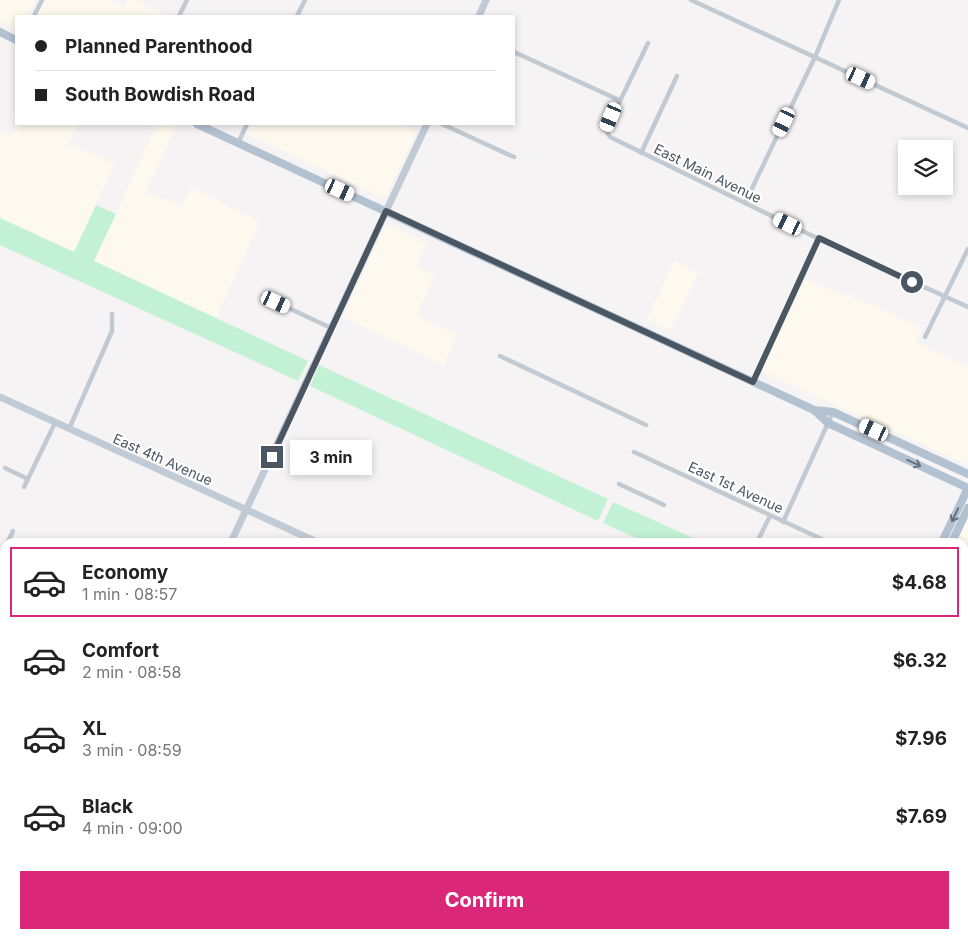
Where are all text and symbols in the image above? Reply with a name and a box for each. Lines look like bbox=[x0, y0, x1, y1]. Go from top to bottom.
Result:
text: Planned Parenthood bbox=[65, 35, 253, 58]
car bbox=[844, 65, 877, 91]
text: South Bowdish Road bbox=[65, 83, 255, 106]
car bbox=[598, 100, 623, 134]
car bbox=[770, 105, 797, 139]
street label: East Main Avenue bbox=[651, 140, 765, 206]
map controls bbox=[898, 140, 953, 195]
button: layers bbox=[898, 140, 953, 195]
car bbox=[323, 177, 356, 203]
car bbox=[771, 211, 804, 237]
route start bbox=[901, 271, 923, 293]
car bbox=[259, 289, 292, 315]
car bbox=[857, 417, 890, 443]
street label: East 4th Avenue bbox=[111, 429, 215, 489]
callout: 3 min bbox=[290, 440, 372, 474]
route end bbox=[261, 446, 283, 468]
text: 3 min bbox=[309, 447, 353, 467]
street label: East 1st Avenue bbox=[686, 458, 786, 516]
one-way arrow bbox=[906, 458, 921, 468]
one-way arrow bbox=[950, 507, 959, 522]
icon: car bbox=[22, 560, 67, 605]
text: Economy bbox=[82, 561, 168, 584]
text: $4.68 bbox=[892, 571, 947, 594]
text: 1 min · 08:57 bbox=[82, 584, 177, 604]
icon: car bbox=[22, 638, 67, 683]
text: Comfort bbox=[82, 639, 159, 662]
text: $6.32 bbox=[893, 649, 947, 672]
text: 2 min · 08:58 bbox=[82, 662, 181, 682]
icon: car bbox=[22, 716, 67, 761]
text: XL bbox=[82, 717, 107, 740]
text: $7.96 bbox=[895, 727, 947, 750]
text: 3 min · 08:59 bbox=[82, 740, 182, 760]
icon: car bbox=[22, 794, 67, 839]
text: Black bbox=[82, 795, 133, 818]
text: $7.69 bbox=[895, 805, 947, 828]
text: 4 min · 09:00 bbox=[82, 818, 183, 838]
button: Confirm bbox=[20, 871, 949, 929]

